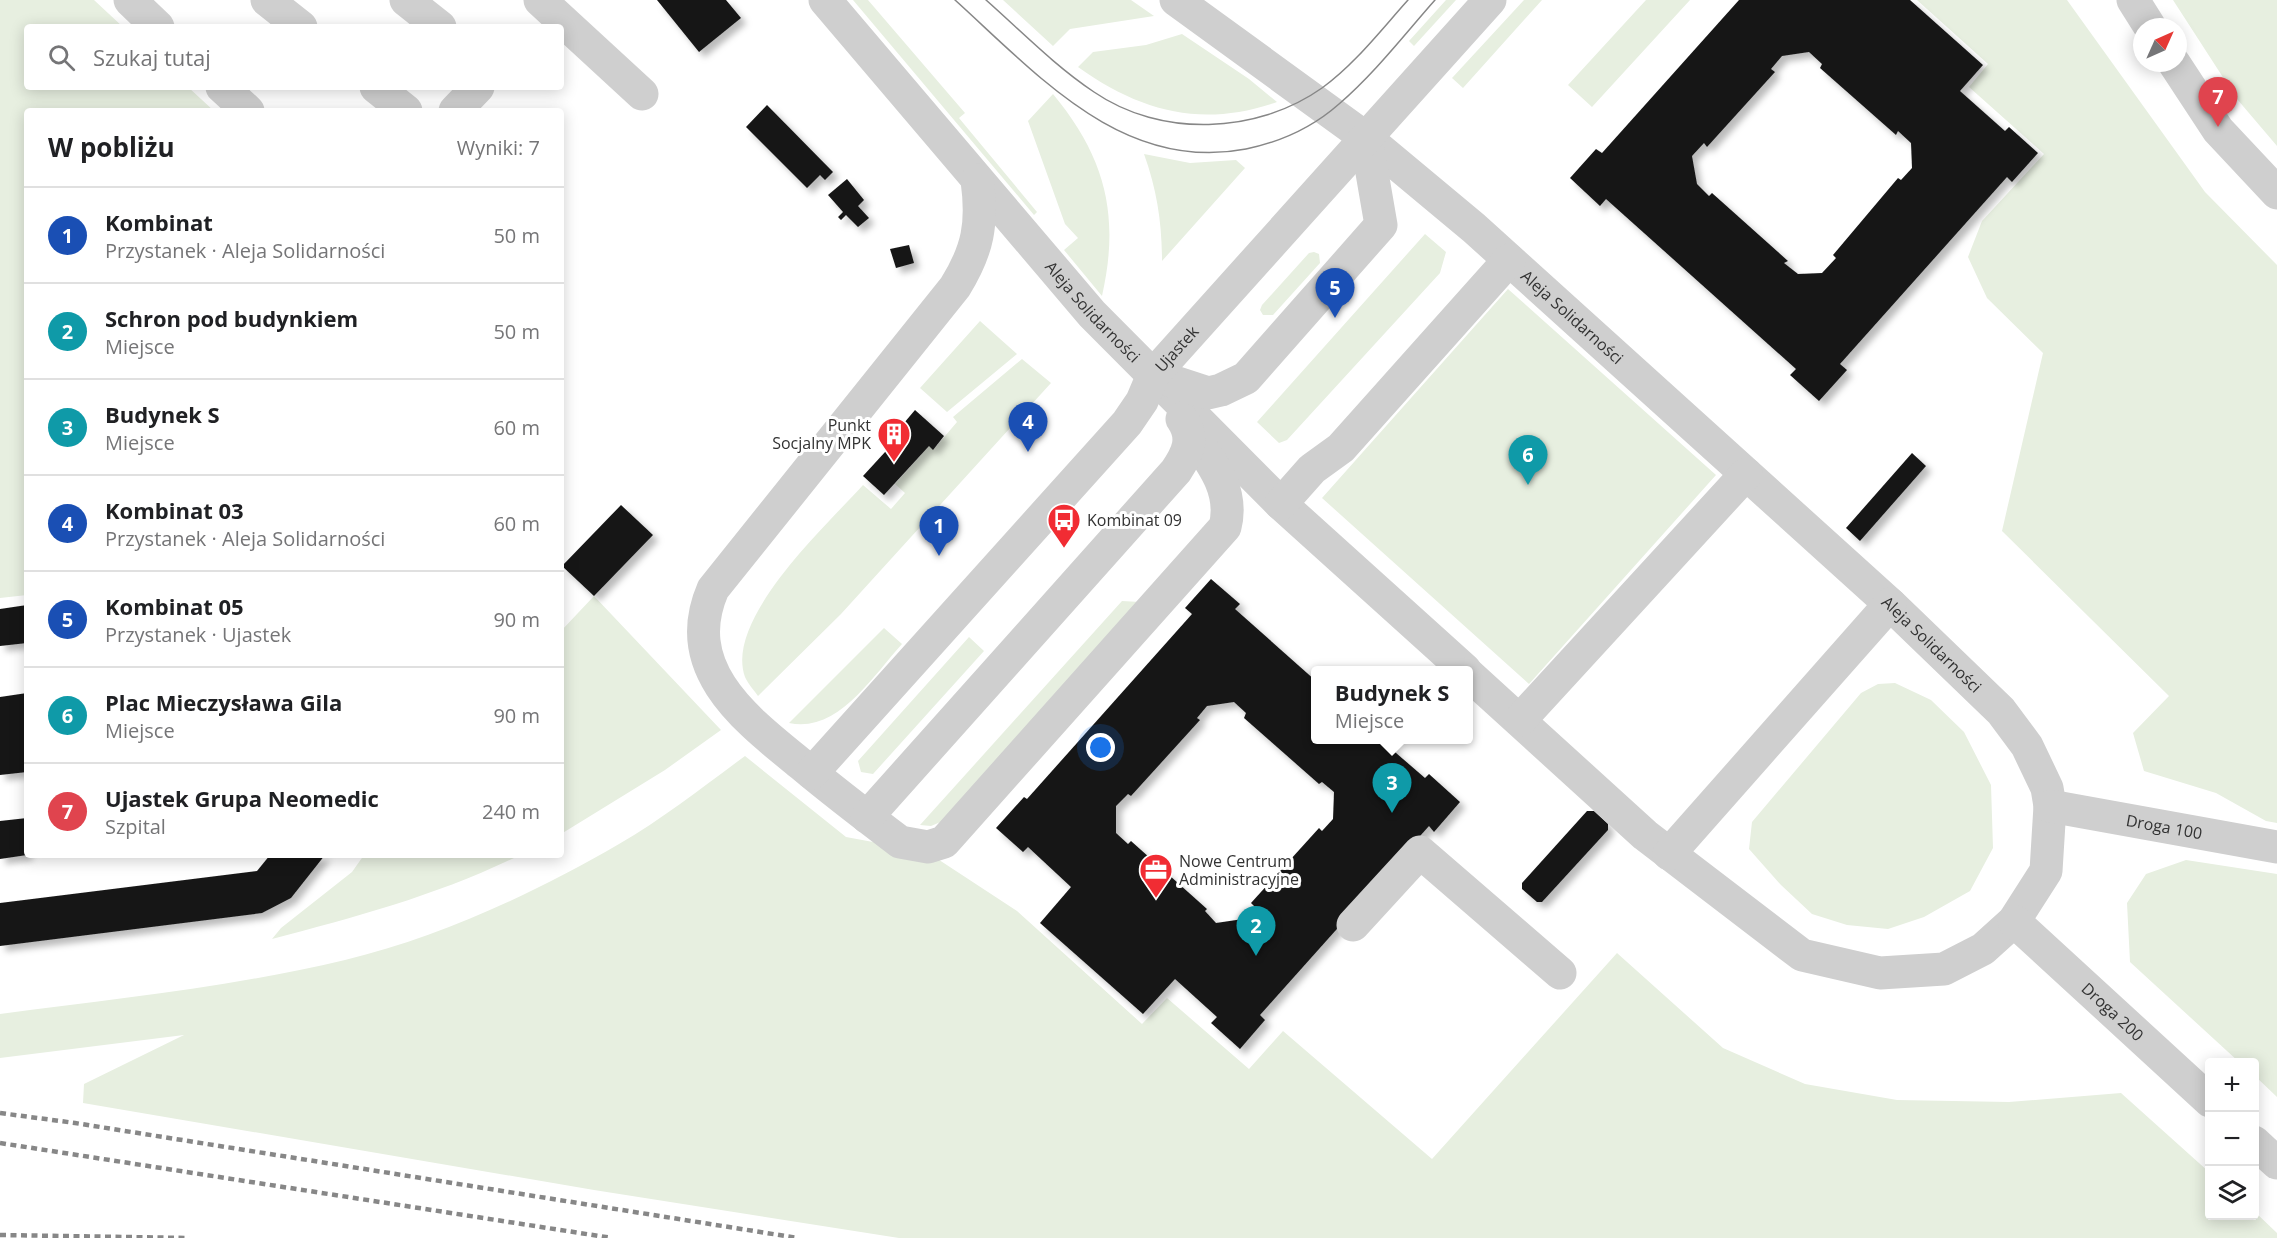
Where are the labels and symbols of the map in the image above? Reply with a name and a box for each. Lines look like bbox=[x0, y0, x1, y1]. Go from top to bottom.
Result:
north arrow bbox=[2133, 18, 2187, 72]
pin: 7 bbox=[2198, 78, 2238, 127]
street label: Aleja Solidarności bbox=[1041, 256, 1145, 367]
street label: Aleja Solidarności bbox=[1516, 265, 1628, 369]
pin: 5 bbox=[1316, 268, 1354, 318]
street label: Ujastek bbox=[1150, 320, 1204, 377]
pin: 4 bbox=[1008, 402, 1048, 452]
place label: Punkt Socjalny MPK bbox=[772, 414, 871, 454]
building icon: Punkt Socjalny MPK bbox=[876, 416, 912, 463]
pin: 6 bbox=[1508, 436, 1547, 485]
bus stop icon: Kombinat 09 bbox=[1046, 502, 1082, 549]
pin: 1 bbox=[920, 506, 958, 556]
place label: Kombinat 09 bbox=[1087, 509, 1182, 531]
street label: Aleja Solidarności bbox=[1877, 591, 1986, 697]
your location bbox=[1086, 733, 1115, 762]
pin: 3 bbox=[1372, 764, 1412, 813]
street label: Droga 100 bbox=[2124, 809, 2204, 844]
place label: Nowe Centrum Administracyjne bbox=[1179, 850, 1299, 890]
office icon: Nowe Centrum Administracyjne bbox=[1138, 852, 1174, 899]
pin: 2 bbox=[1236, 906, 1276, 956]
street label: Droga 200 bbox=[2077, 978, 2148, 1046]

